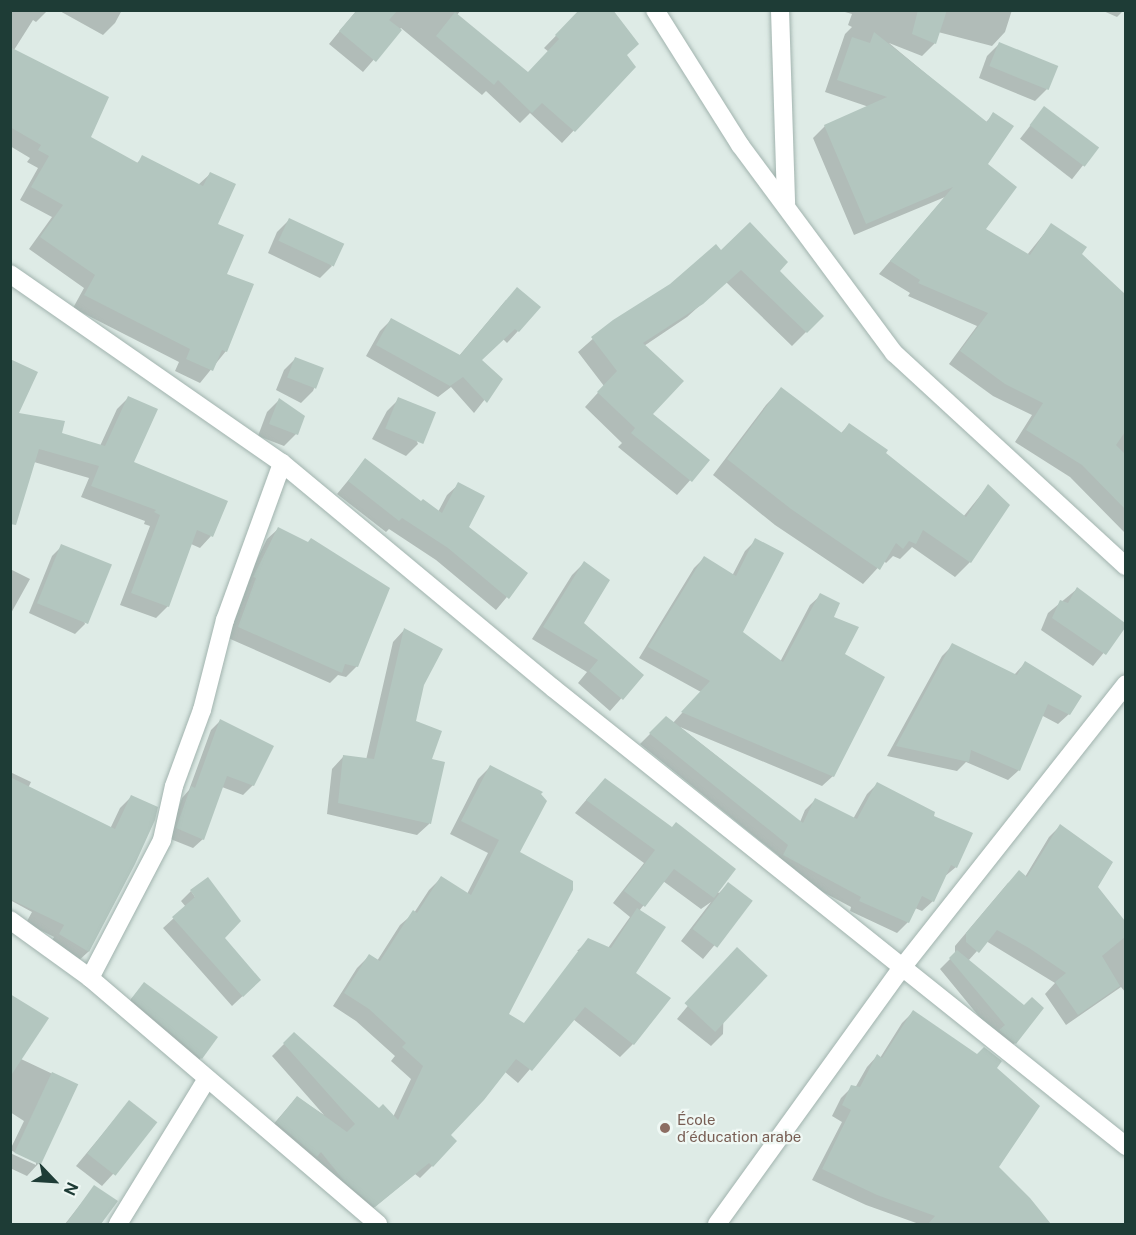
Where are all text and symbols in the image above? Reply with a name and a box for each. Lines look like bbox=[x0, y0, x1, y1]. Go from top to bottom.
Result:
place label: École d´éducation arabe bbox=[677, 1110, 801, 1145]
marker: École d´éducation arabe bbox=[658, 1121, 672, 1135]
north arrow bbox=[24, 1151, 84, 1211]
text: N bbox=[60, 1179, 82, 1198]

